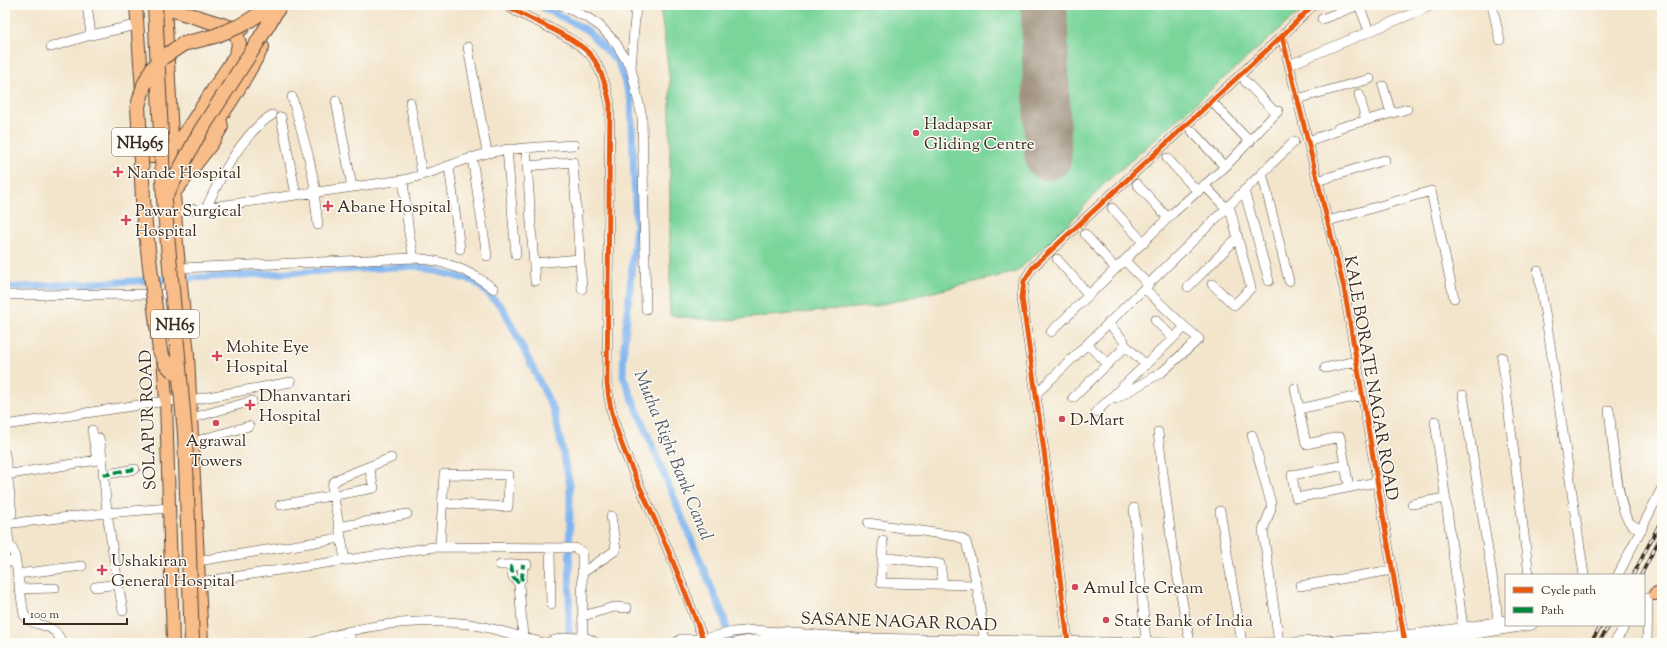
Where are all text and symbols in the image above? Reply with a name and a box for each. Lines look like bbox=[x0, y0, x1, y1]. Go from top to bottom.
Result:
place label: Hadapsar Gliding Centre bbox=[924, 113, 1035, 157]
road number: NH965 bbox=[112, 128, 168, 156]
marker: Hadapsar Gliding Centre bbox=[911, 128, 921, 138]
place label: Nande Hospital bbox=[127, 162, 241, 186]
marker: Nande Hospital bbox=[112, 166, 124, 178]
place label: Abane Hospital bbox=[337, 196, 451, 220]
place label: Pawar Surgical Hospital bbox=[135, 200, 242, 244]
marker: Abane Hospital bbox=[322, 200, 334, 212]
marker: Pawar Surgical Hospital bbox=[120, 214, 132, 226]
street label: KALE BORATE NAGAR ROAD bbox=[1337, 254, 1403, 503]
road number: NH65 bbox=[151, 310, 199, 338]
place label: Mohite Eye Hospital bbox=[226, 336, 309, 380]
street label: SOLAPUR ROAD bbox=[135, 349, 163, 491]
marker: Mohite Eye Hospital bbox=[211, 350, 223, 362]
water label: Mutha Right Bank Canal bbox=[626, 366, 718, 545]
place label: Dhanvantari Hospital bbox=[259, 385, 351, 429]
marker: Dhanvantari Hospital bbox=[244, 399, 256, 411]
place label: D-Mart bbox=[1070, 409, 1125, 433]
marker: D-Mart bbox=[1057, 414, 1067, 424]
marker: Agrawal Towers bbox=[211, 418, 221, 428]
place label: Agrawal Towers bbox=[185, 430, 247, 474]
place label: Ushakiran General Hospital bbox=[111, 550, 235, 594]
marker: Ushakiran General Hospital bbox=[96, 564, 108, 576]
legend bbox=[1505, 574, 1645, 626]
place label: Amul Ice Cream bbox=[1083, 577, 1203, 601]
marker: Amul Ice Cream bbox=[1070, 582, 1080, 592]
text: Cycle path bbox=[1541, 582, 1596, 600]
scale bar bbox=[24, 600, 127, 626]
text: Path bbox=[1541, 602, 1564, 620]
text: 100 m bbox=[30, 606, 59, 624]
street label: SASANE NAGAR ROAD bbox=[800, 608, 998, 638]
place label: State Bank of India bbox=[1114, 610, 1253, 634]
marker: State Bank of India bbox=[1101, 615, 1111, 625]

